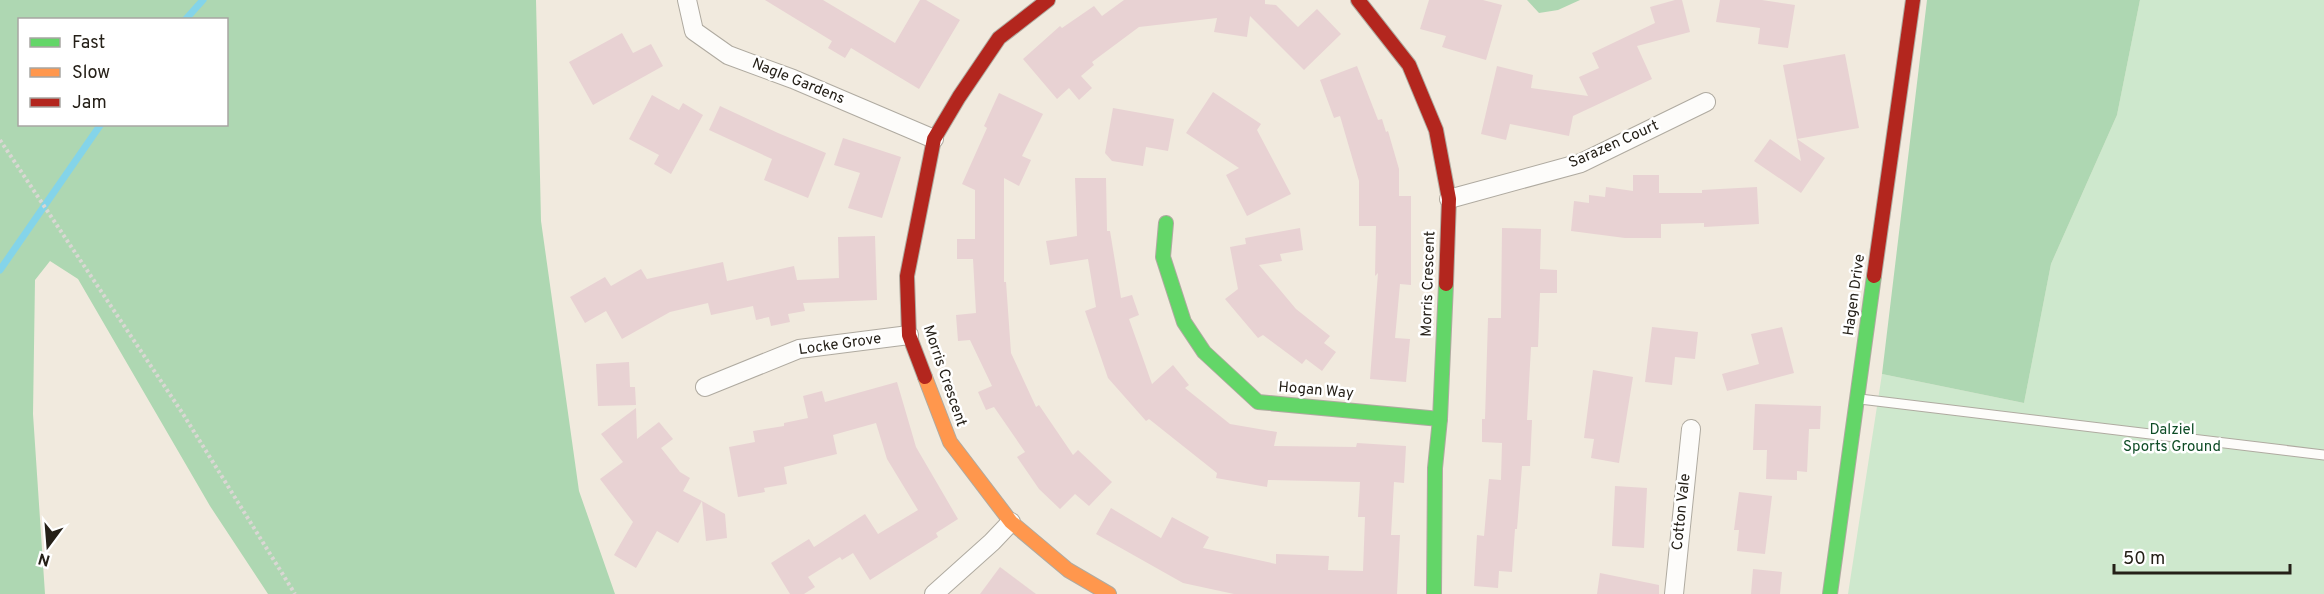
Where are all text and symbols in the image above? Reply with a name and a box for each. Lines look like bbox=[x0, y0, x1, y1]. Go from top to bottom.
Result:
legend bbox=[18, 18, 228, 126]
text: Fast bbox=[72, 32, 105, 55]
street label: Nagle Gardens bbox=[749, 55, 847, 109]
text: Slow bbox=[72, 62, 110, 85]
text: Jam bbox=[72, 92, 107, 115]
street label: Sarazen Court bbox=[1566, 117, 1662, 173]
street label: Morris Crescent bbox=[1418, 231, 1440, 337]
street label: Hagen Drive bbox=[1840, 253, 1870, 337]
street label: Morris Crescent bbox=[918, 323, 970, 429]
street label: Locke Grove bbox=[797, 330, 883, 360]
street label: Hogan Way bbox=[1278, 378, 1354, 404]
park label: Dalziel Sports Ground bbox=[2123, 421, 2221, 457]
street label: Cotton Vale bbox=[1669, 473, 1695, 551]
north arrow bbox=[18, 516, 78, 576]
scale bar bbox=[2114, 537, 2290, 575]
text: N bbox=[36, 547, 53, 570]
text: 50 m bbox=[2123, 548, 2165, 571]

